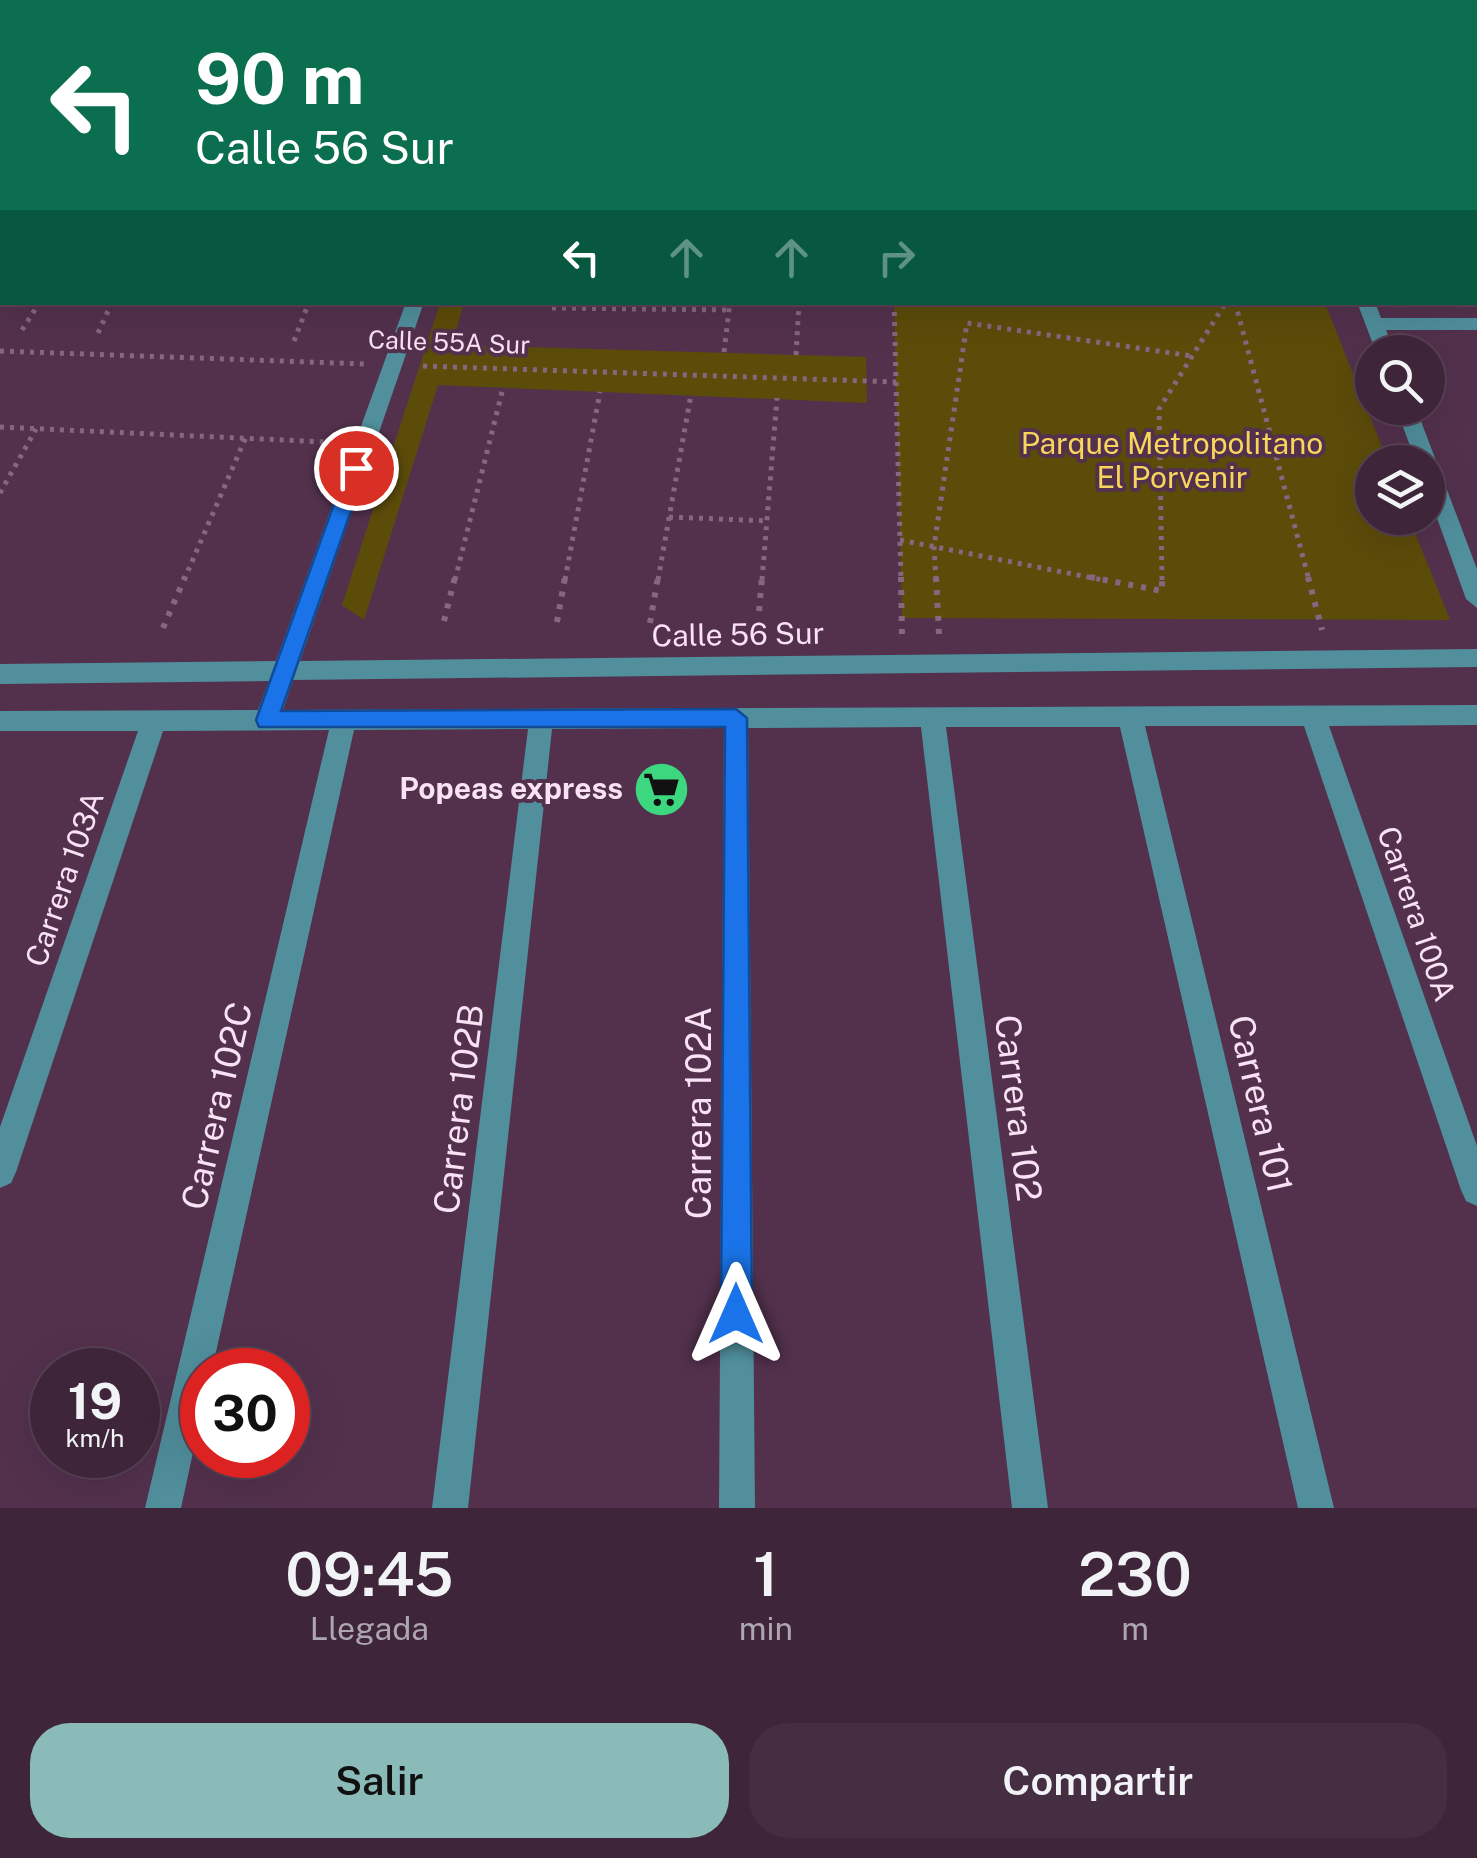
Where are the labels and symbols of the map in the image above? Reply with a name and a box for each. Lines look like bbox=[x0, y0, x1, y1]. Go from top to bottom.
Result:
street label: Calle 55A Sur bbox=[367, 324, 531, 360]
park label: Parque Metropolitano El Porvenir bbox=[1021, 425, 1323, 495]
pin bbox=[314, 426, 399, 511]
street label: Calle 56 Sur bbox=[651, 614, 825, 654]
supermarket icon: Popeas express bbox=[632, 759, 692, 819]
place label: Popeas express bbox=[399, 770, 623, 806]
street label: Carrera 103A bbox=[17, 786, 111, 971]
street label: Carrera 100A bbox=[1370, 822, 1464, 1006]
street label: Carrera 102C bbox=[173, 998, 260, 1214]
street label: Carrera 102B bbox=[425, 1002, 492, 1216]
street label: Carrera 102A bbox=[678, 1007, 719, 1219]
street label: Carrera 101 bbox=[1220, 1011, 1301, 1197]
street label: Carrera 102 bbox=[987, 1012, 1050, 1204]
position arrow bbox=[684, 1262, 788, 1366]
speed limit sign: 30 bbox=[180, 1348, 310, 1478]

